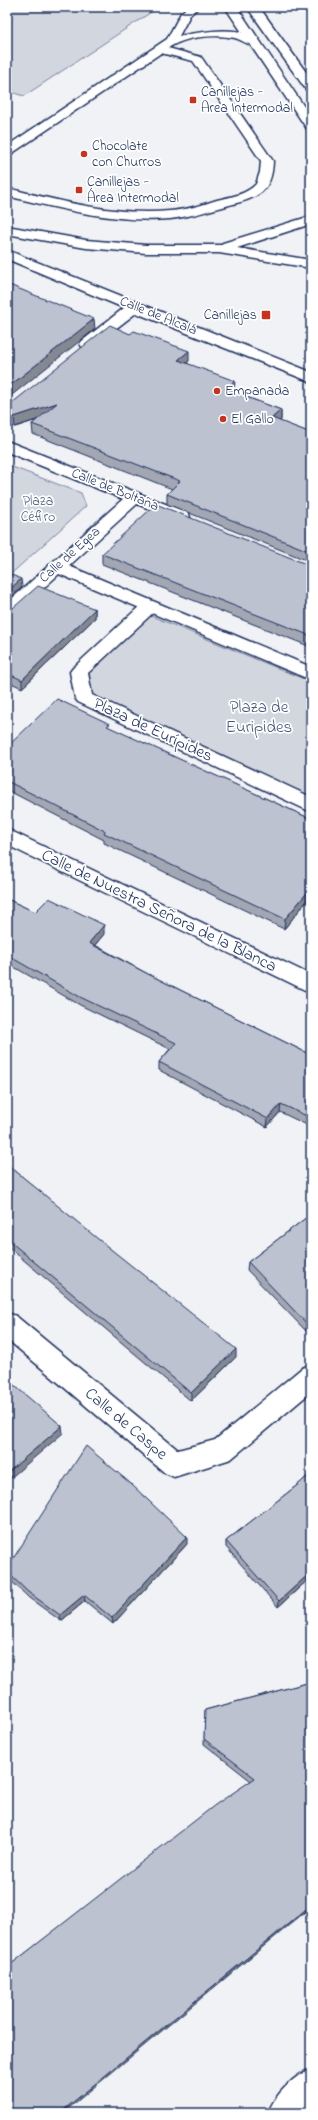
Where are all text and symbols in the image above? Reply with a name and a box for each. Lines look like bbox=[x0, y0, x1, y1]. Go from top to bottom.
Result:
place label: Canillejas - Area Intermodal bbox=[201, 82, 293, 119]
marker: Canillejas - Area Intermodal bbox=[188, 95, 198, 105]
place label: Chocolate con Churros bbox=[92, 136, 161, 173]
marker: Chocolate con Churros bbox=[79, 149, 89, 159]
place label: Canillejas - Área Intermodal bbox=[87, 172, 179, 209]
marker: Canillejas - Área Intermodal bbox=[74, 185, 84, 195]
street label: Calle de Alcalá bbox=[116, 291, 200, 341]
place label: Canillejas bbox=[204, 305, 257, 326]
marker: Canillejas bbox=[260, 309, 272, 321]
place label: Empanada bbox=[225, 381, 289, 402]
marker: Empanada bbox=[212, 386, 222, 396]
place label: El Gallo bbox=[231, 409, 274, 430]
marker: El Gallo bbox=[218, 414, 228, 424]
street label: Calle de Boltaña bbox=[68, 463, 162, 517]
park label: Plaza Céfiro bbox=[21, 491, 55, 528]
street label: Calle de Egea bbox=[35, 522, 106, 589]
street label: Plaza de Eurípides bbox=[89, 691, 217, 769]
park label: Plaza de Euripides bbox=[226, 695, 292, 740]
street label: Calle de Nuestra Señora de la Blanca bbox=[37, 843, 281, 979]
street label: Calle de Caspe bbox=[79, 1382, 173, 1466]

